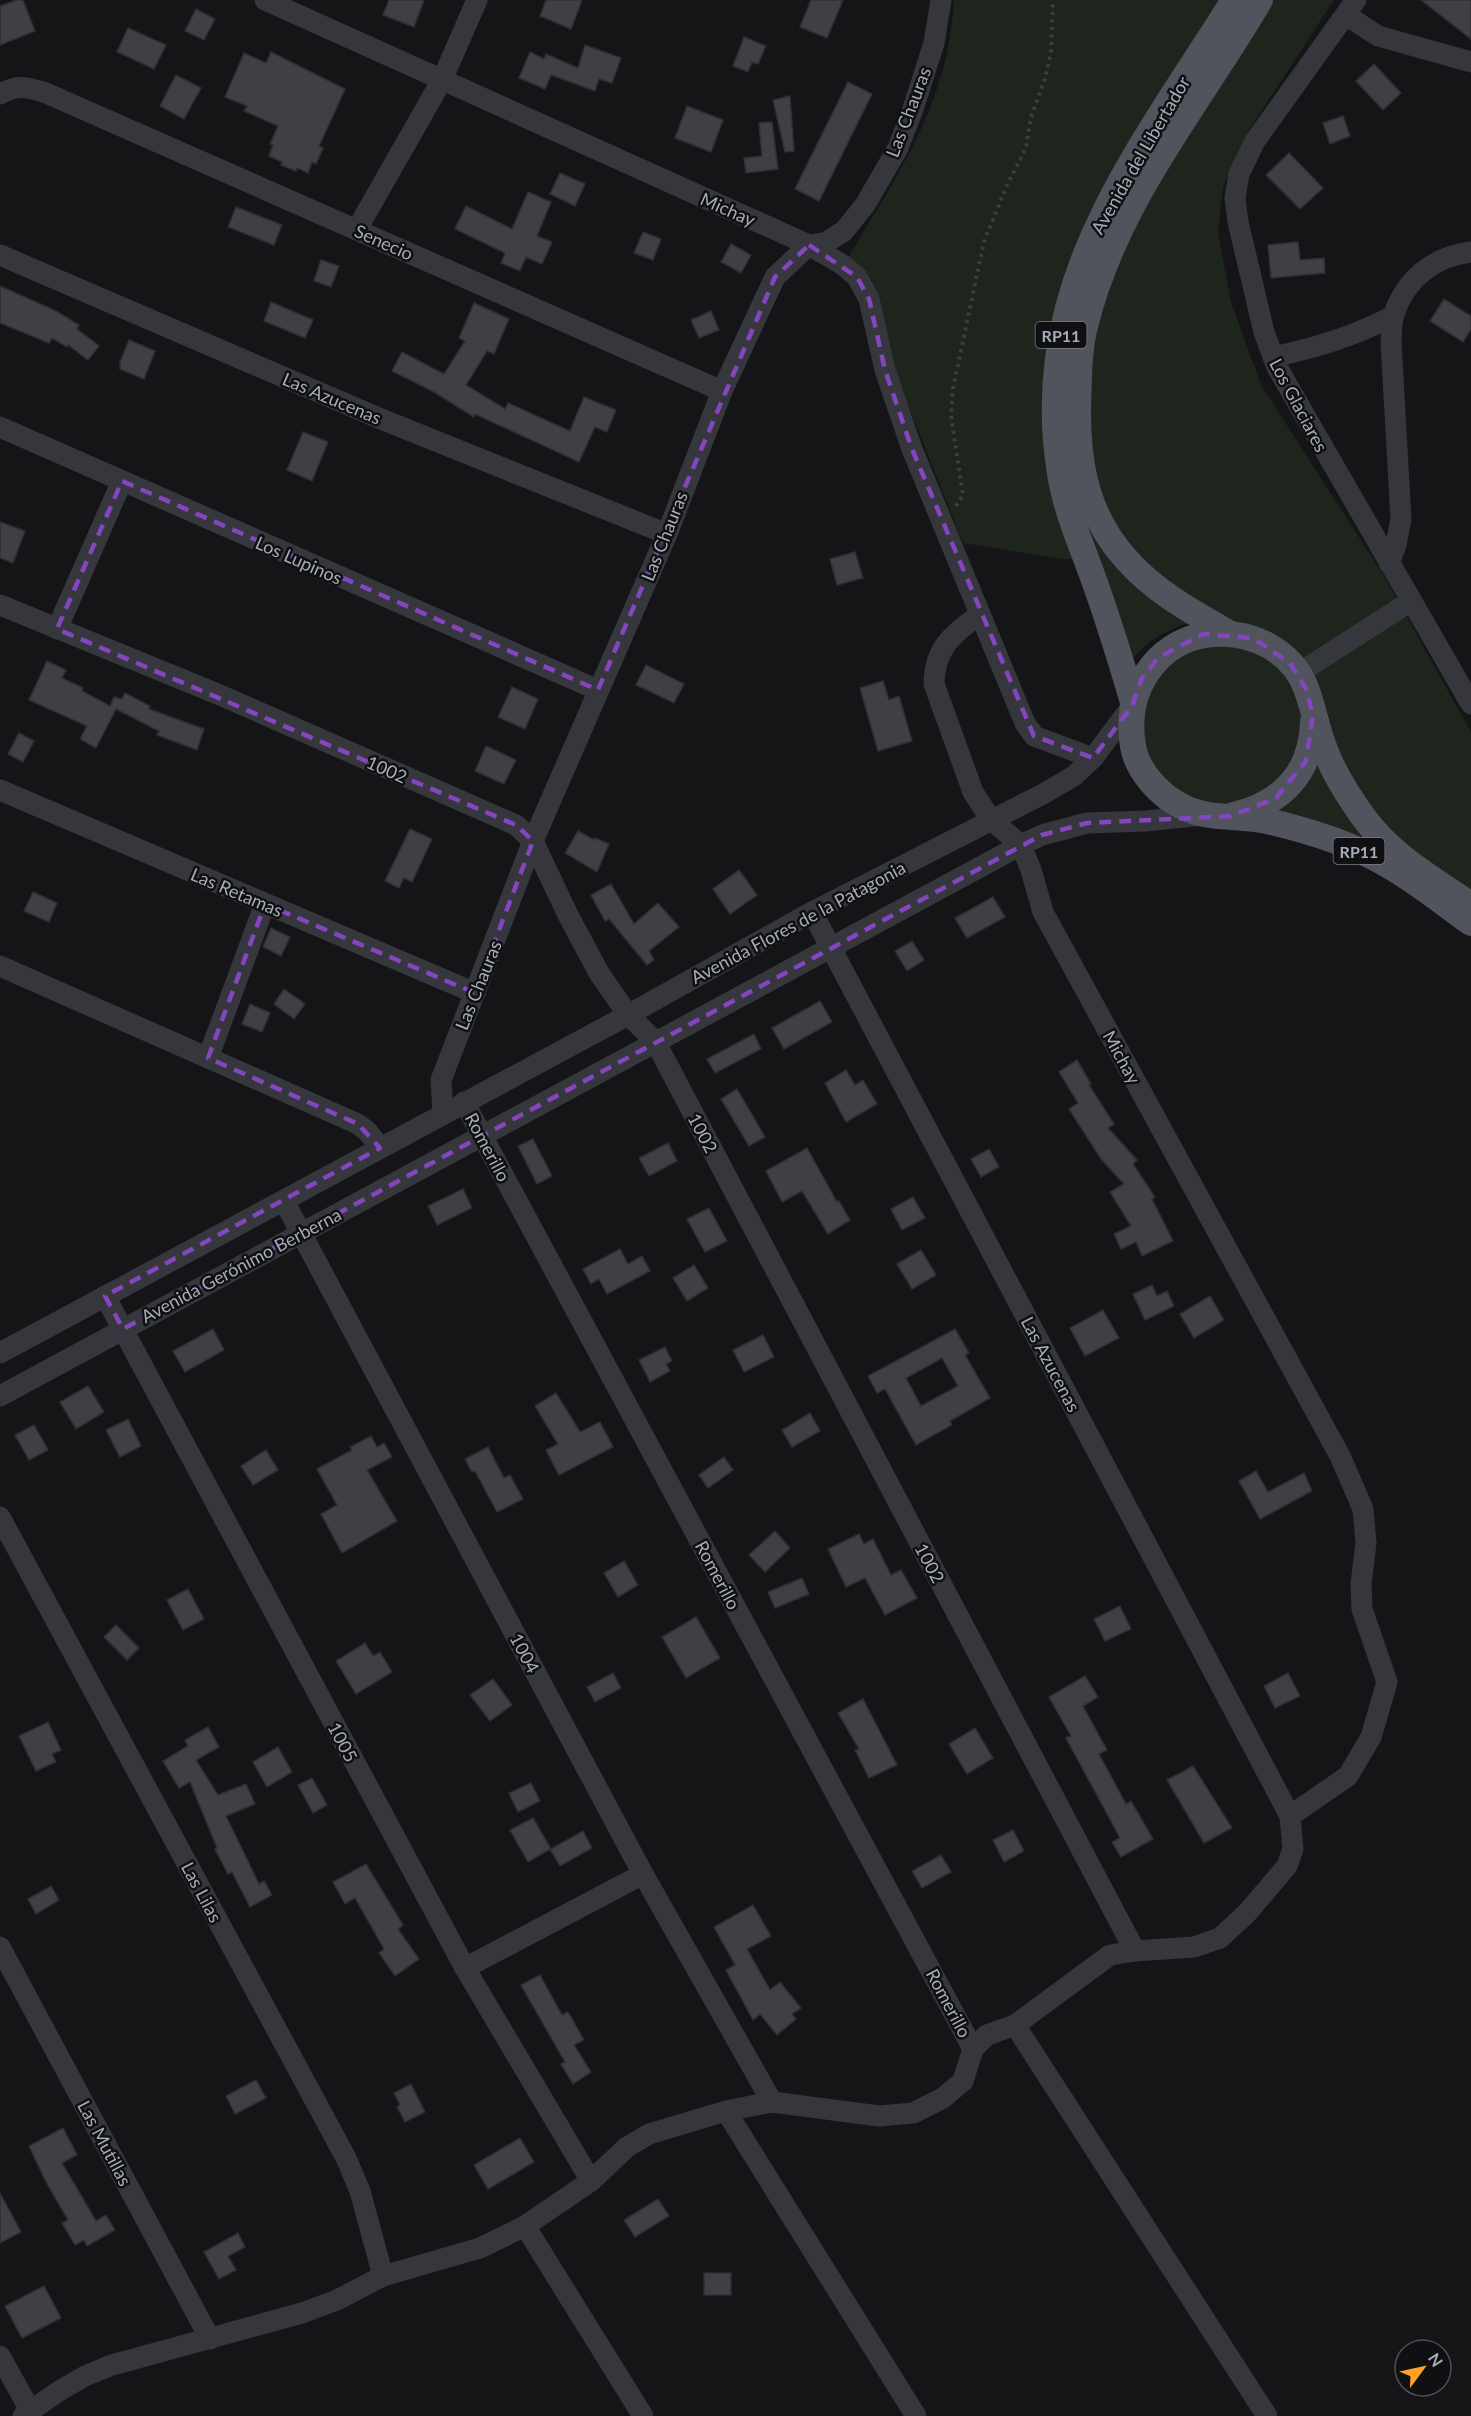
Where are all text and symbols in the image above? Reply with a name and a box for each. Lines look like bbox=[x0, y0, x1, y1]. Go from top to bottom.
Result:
street label: Las Chauras bbox=[881, 64, 935, 160]
street label: Avenida del Libertador bbox=[1086, 72, 1194, 238]
street label: Michay bbox=[697, 187, 759, 231]
street label: Senecio bbox=[351, 219, 417, 265]
road number: RP11 bbox=[1036, 322, 1086, 348]
street label: Los Glaciares bbox=[1265, 354, 1333, 456]
street label: Las Azucenas bbox=[279, 367, 385, 429]
street label: Las Chauras bbox=[636, 488, 692, 584]
street label: Los Lupinos bbox=[252, 531, 346, 589]
street label: 1002 bbox=[363, 750, 411, 788]
road number: RP11 bbox=[1334, 838, 1384, 864]
street label: Avenida Flores de la Patagonia bbox=[687, 856, 909, 988]
street label: Las Retamas bbox=[188, 863, 286, 921]
street label: Las Chauras bbox=[450, 937, 506, 1033]
street label: Michay bbox=[1098, 1027, 1146, 1088]
street label: Romerillo bbox=[461, 1109, 515, 1185]
street label: 1002 bbox=[683, 1109, 723, 1157]
street label: Avenida Gerónimo Berberna bbox=[137, 1203, 345, 1327]
street label: Las Azucenas bbox=[1017, 1312, 1085, 1416]
street label: Romerillo bbox=[691, 1537, 745, 1613]
street label: 1002 bbox=[910, 1539, 950, 1587]
street label: 1004 bbox=[505, 1629, 545, 1677]
street label: 1005 bbox=[323, 1718, 363, 1766]
street label: Las Lilas bbox=[177, 1858, 227, 1926]
street label: Romerillo bbox=[922, 1965, 976, 2041]
street label: Las Mutillas bbox=[73, 2097, 137, 2190]
north arrow bbox=[1393, 2338, 1453, 2398]
text: N bbox=[1425, 2349, 1447, 2370]

